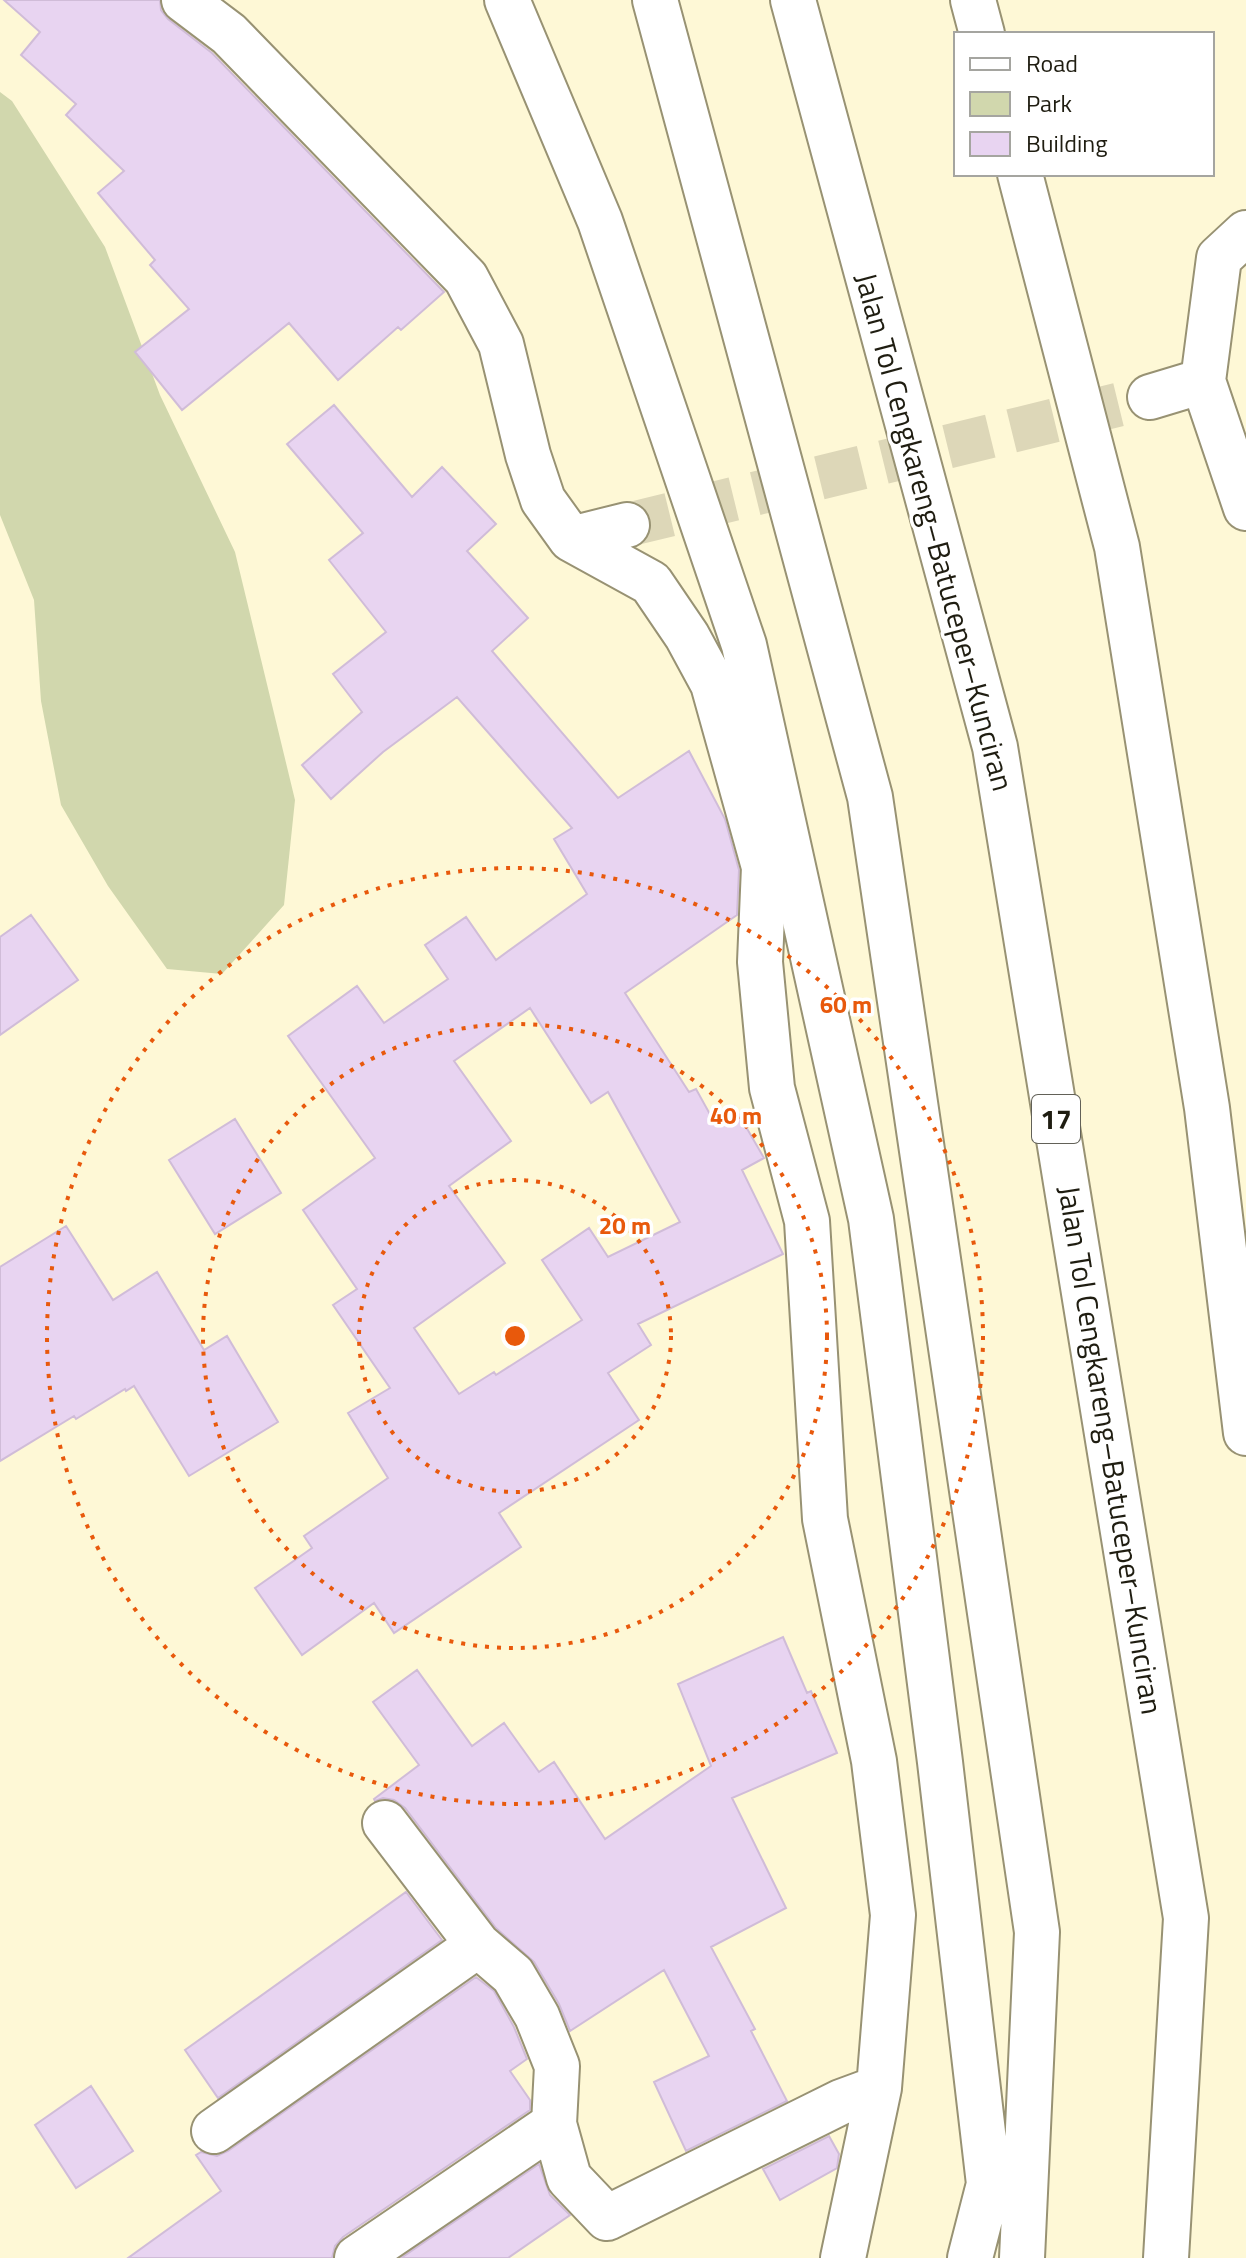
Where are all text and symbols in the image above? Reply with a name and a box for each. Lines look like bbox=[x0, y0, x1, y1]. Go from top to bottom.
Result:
legend bbox=[954, 32, 1214, 176]
text: Road bbox=[1026, 45, 1078, 81]
text: Park bbox=[1026, 85, 1072, 121]
text: Building bbox=[1026, 125, 1108, 161]
street label: Jalan Tol Cengkareng–Batuceper–Kunciran bbox=[844, 267, 1026, 796]
text: 60 m bbox=[820, 986, 872, 1022]
road number: 17 bbox=[1032, 1095, 1080, 1143]
text: 40 m bbox=[710, 1097, 762, 1133]
street label: Jalan Tol Cengkareng–Batuceper–Kunciran bbox=[1046, 1182, 1176, 1718]
text: 20 m bbox=[599, 1207, 651, 1243]
centre of rings bbox=[501, 1322, 529, 1350]

